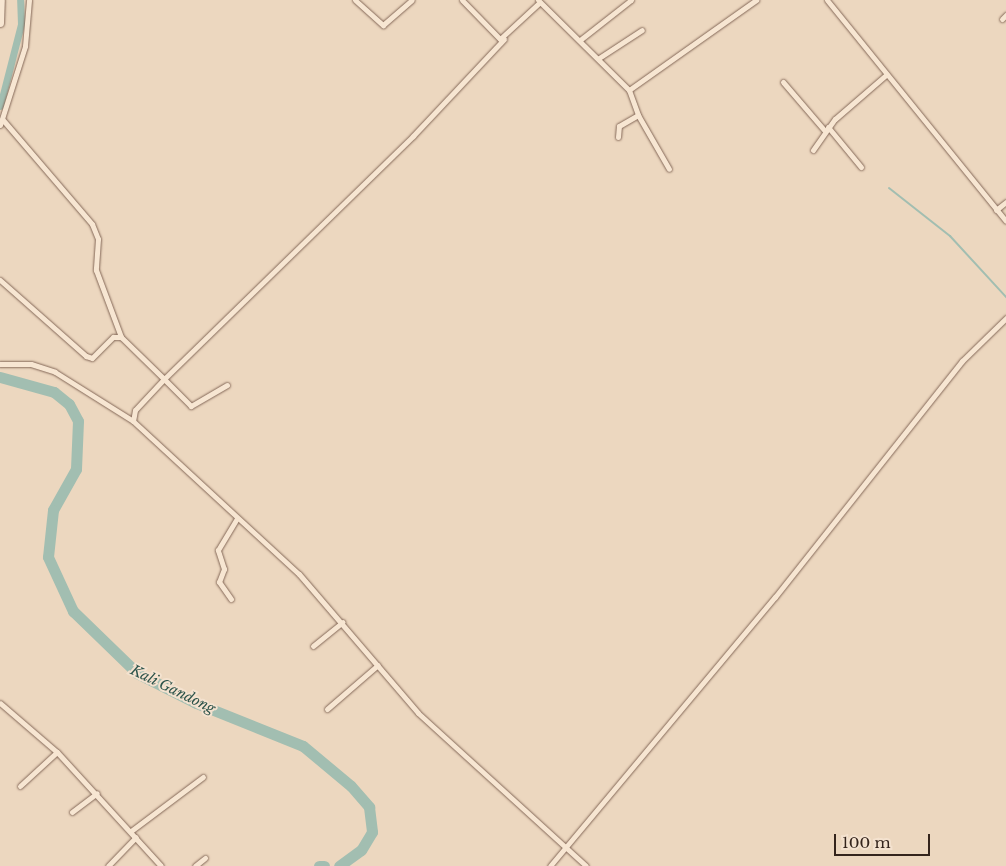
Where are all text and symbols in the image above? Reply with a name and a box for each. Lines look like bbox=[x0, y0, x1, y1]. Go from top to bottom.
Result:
water label: Kali Gandong bbox=[128, 661, 218, 717]
scale bar bbox=[836, 824, 932, 856]
text: 100 m bbox=[842, 833, 891, 852]

